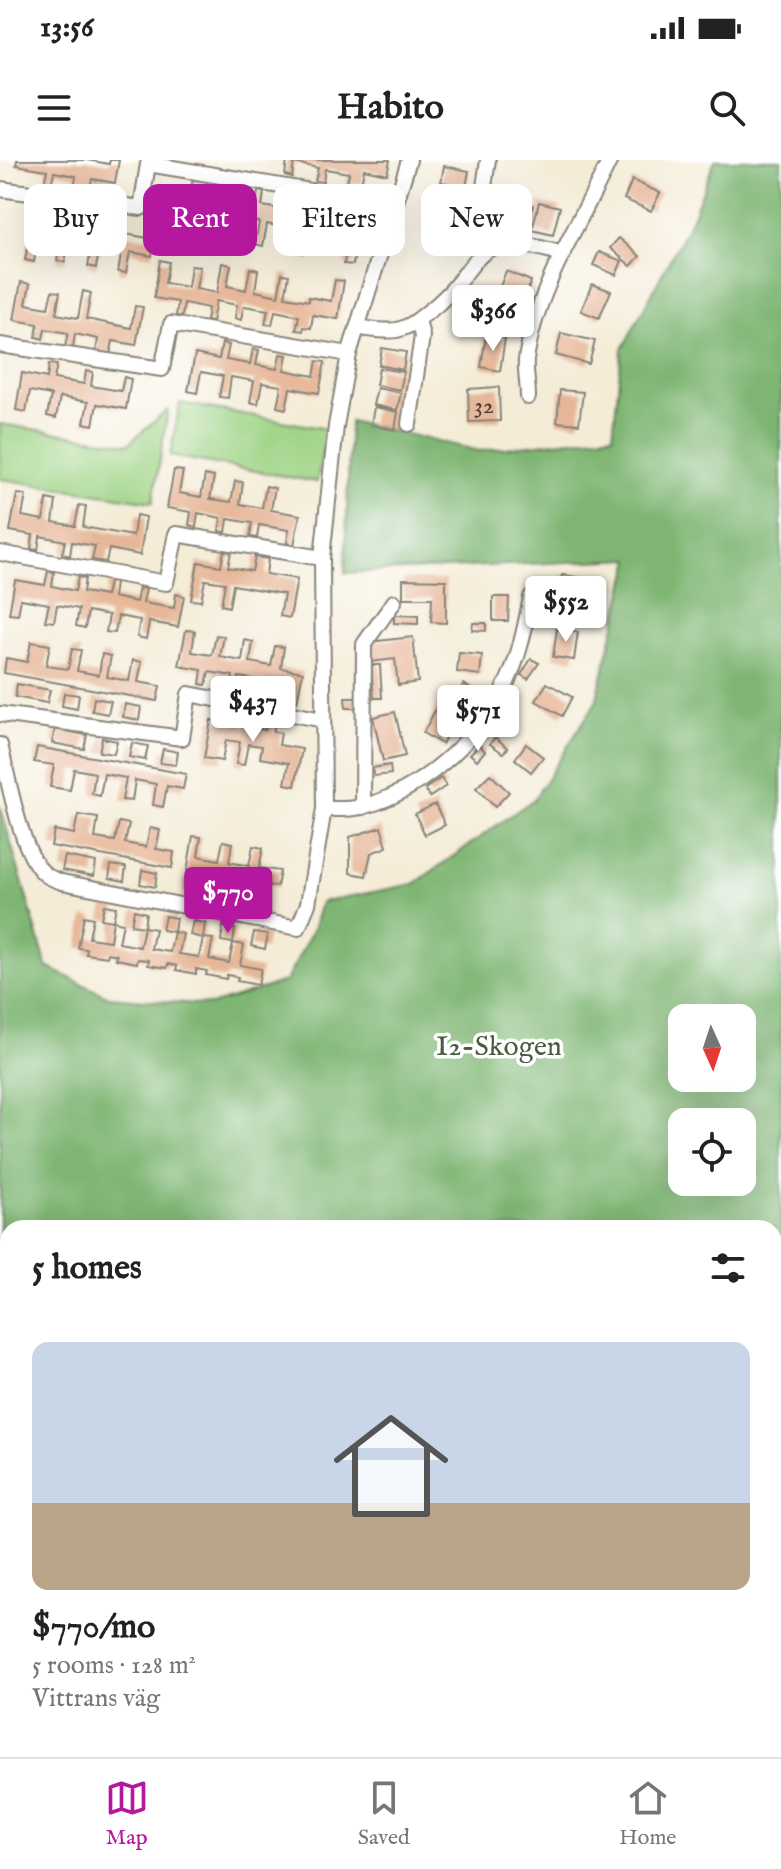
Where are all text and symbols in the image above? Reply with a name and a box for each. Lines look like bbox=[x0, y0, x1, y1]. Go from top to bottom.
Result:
text: 13:56 bbox=[40, 9, 94, 47]
text: Habito bbox=[337, 85, 444, 131]
icon: menu bbox=[32, 86, 76, 130]
icon: search bbox=[705, 86, 749, 130]
chip: Buy bbox=[24, 184, 127, 256]
chip: Rent bbox=[143, 184, 257, 256]
chip: Filters bbox=[273, 184, 405, 256]
chip: New bbox=[421, 184, 532, 256]
pin: $366 bbox=[446, 285, 540, 353]
text: $366 bbox=[470, 294, 516, 327]
house number: 32 bbox=[474, 391, 494, 422]
pin: $552 bbox=[519, 576, 613, 644]
text: $552 bbox=[543, 585, 589, 618]
pin: $437 bbox=[206, 676, 300, 744]
text: $437 bbox=[228, 685, 278, 718]
pin: $571 bbox=[431, 685, 525, 753]
text: $571 bbox=[455, 694, 501, 727]
pin: $770 bbox=[181, 867, 275, 935]
text: $770 bbox=[202, 876, 254, 909]
north arrow bbox=[668, 1004, 756, 1092]
map controls bbox=[668, 1004, 756, 1196]
park label: I2-Skogen bbox=[436, 1030, 562, 1065]
button: locate bbox=[668, 1108, 756, 1196]
icon: filters bbox=[706, 1246, 750, 1290]
text: 5 homes bbox=[32, 1247, 142, 1290]
icon: home bbox=[319, 1394, 463, 1538]
text: $770/mo bbox=[32, 1606, 155, 1649]
text: 5 rooms · 128 m² bbox=[32, 1649, 196, 1682]
text: Vittrans väg bbox=[32, 1682, 160, 1715]
tab: Map bbox=[105, 1776, 149, 1852]
tab: Saved bbox=[358, 1776, 410, 1852]
tab: Home bbox=[619, 1776, 676, 1852]

